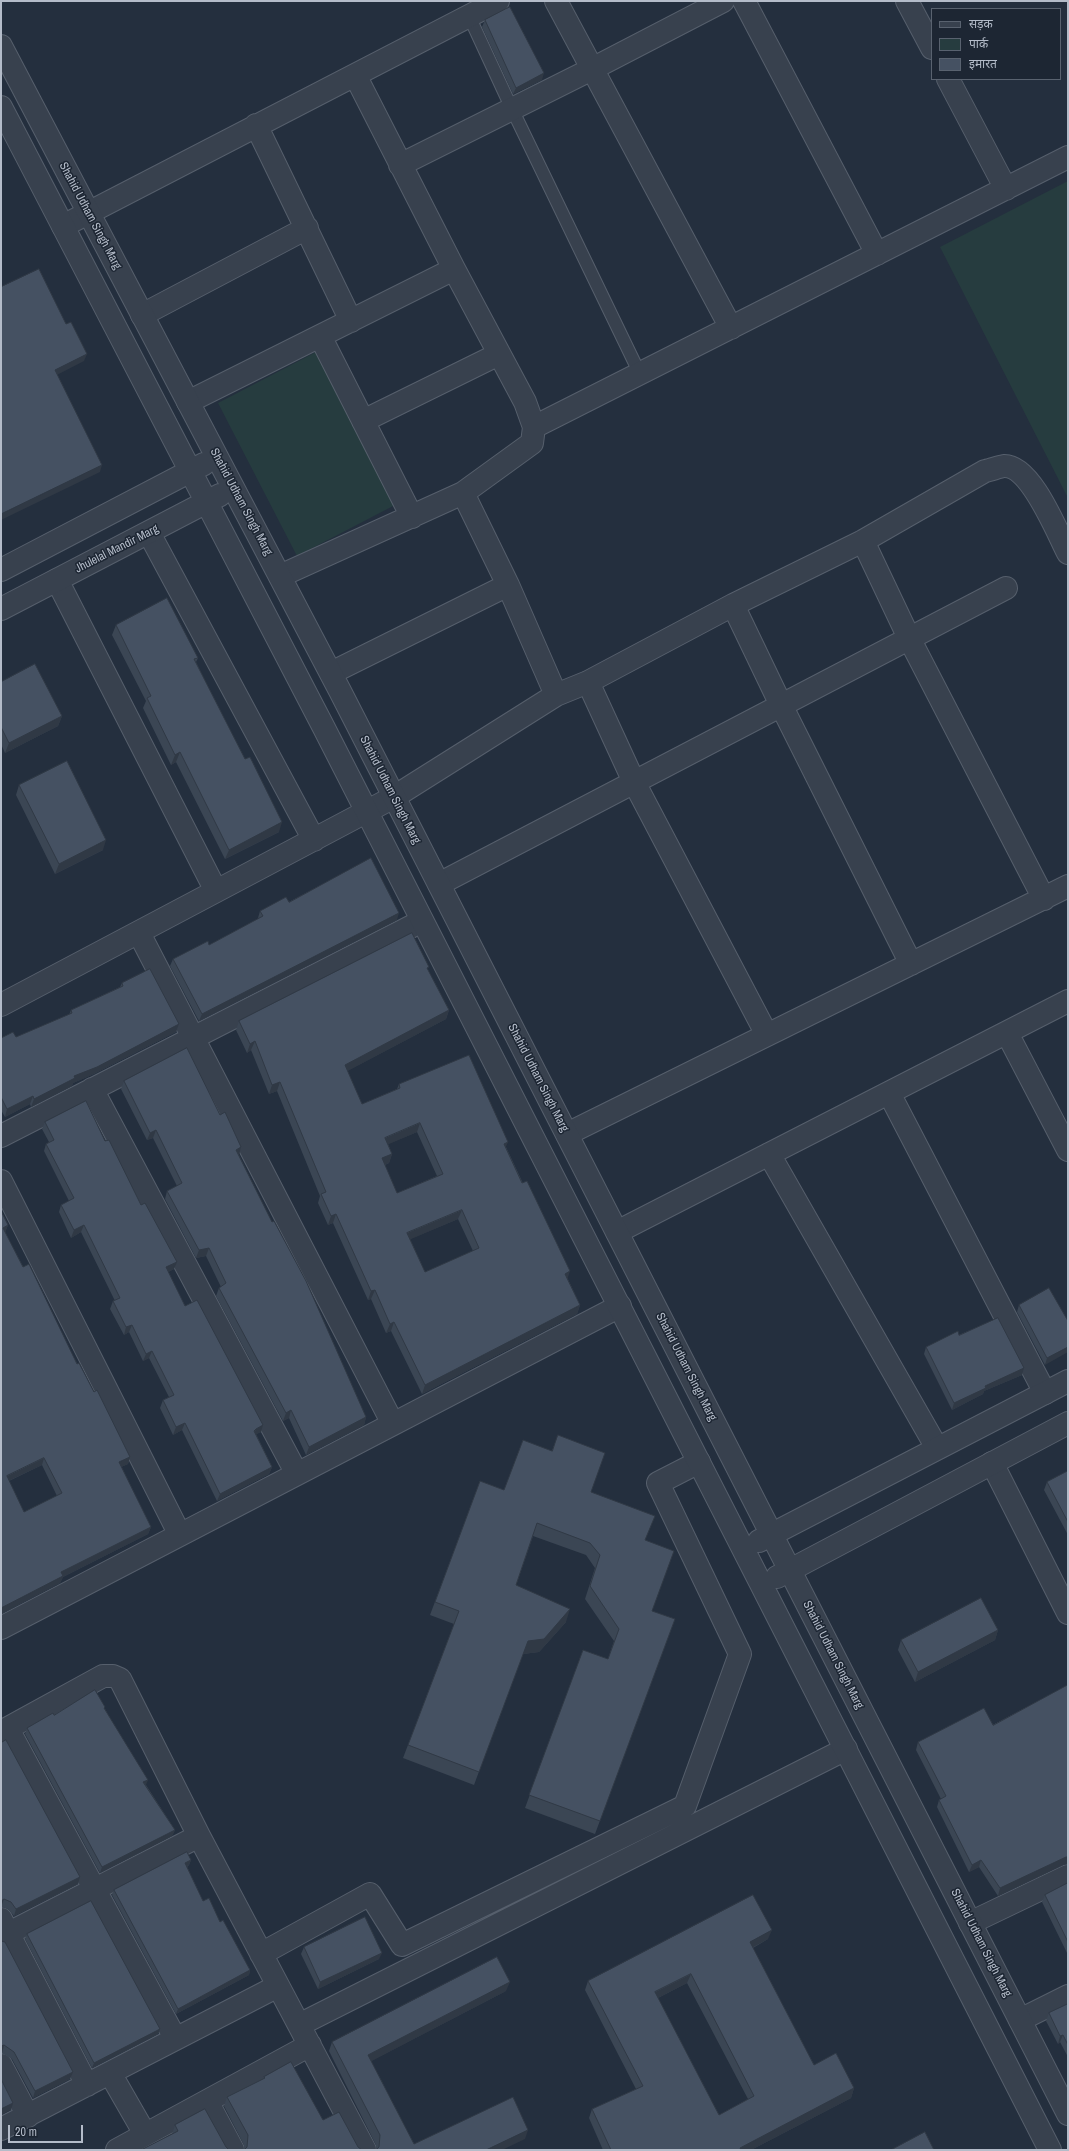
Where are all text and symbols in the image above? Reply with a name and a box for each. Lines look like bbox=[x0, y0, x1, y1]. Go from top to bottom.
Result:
legend bbox=[931, 8, 1061, 80]
text: सड़क bbox=[969, 16, 993, 32]
text: पार्क bbox=[969, 36, 988, 52]
text: इमारत bbox=[969, 56, 997, 72]
street label: Shahid Udham Singh Marg bbox=[56, 160, 124, 272]
street label: Shahid Udham Singh Marg bbox=[207, 446, 275, 558]
street label: Jhulelal Mandir Marg bbox=[73, 522, 161, 576]
street label: Shahid Udham Singh Marg bbox=[357, 734, 423, 846]
street label: Shahid Udham Singh Marg bbox=[505, 1022, 571, 1134]
street label: Shahid Udham Singh Marg bbox=[653, 1311, 719, 1423]
street label: Shahid Udham Singh Marg bbox=[800, 1599, 866, 1711]
street label: Shahid Udham Singh Marg bbox=[948, 1887, 1014, 1999]
scale bar bbox=[10, 2117, 85, 2143]
text: 20 m bbox=[15, 2124, 37, 2140]

